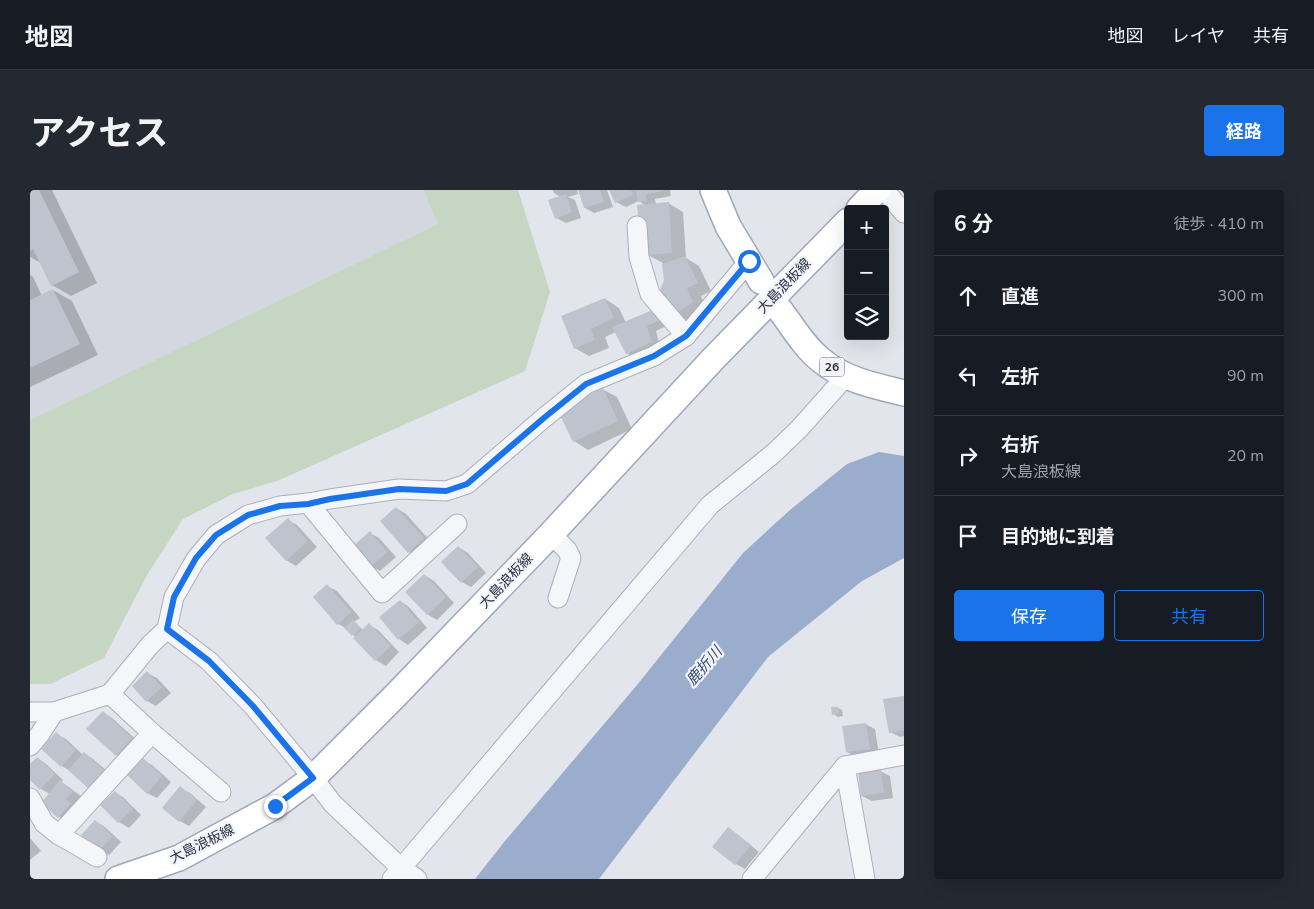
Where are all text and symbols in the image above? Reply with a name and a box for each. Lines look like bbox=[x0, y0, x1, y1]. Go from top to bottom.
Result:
text: 地図 bbox=[25, 21, 73, 53]
text: 地図 bbox=[1108, 24, 1144, 48]
text: レイヤ bbox=[1172, 24, 1225, 48]
text: 共有 bbox=[1253, 24, 1289, 48]
button: 経路 bbox=[1204, 105, 1284, 156]
text: アクセス bbox=[30, 110, 168, 157]
map controls bbox=[844, 205, 889, 340]
button: + bbox=[844, 205, 889, 250]
text: 6 分 bbox=[954, 210, 993, 238]
text: 徒歩 · 410 m bbox=[1174, 213, 1264, 235]
route start bbox=[738, 250, 761, 273]
button: − bbox=[844, 250, 889, 295]
street label: 大島浪板線 bbox=[753, 254, 815, 318]
icon: ahead bbox=[954, 282, 982, 310]
text: 直進 bbox=[1001, 284, 1039, 310]
text: 300 m bbox=[1217, 285, 1264, 307]
button: layers bbox=[844, 295, 889, 340]
road number: 26 bbox=[820, 358, 844, 376]
icon: left bbox=[954, 362, 982, 390]
text: 左折 bbox=[1001, 364, 1039, 390]
text: 90 m bbox=[1227, 365, 1264, 387]
text: 右折 bbox=[1001, 432, 1039, 458]
icon: right bbox=[954, 442, 982, 470]
text: 20 m bbox=[1227, 445, 1264, 467]
text: 大島浪板線 bbox=[1001, 461, 1081, 483]
icon: arrive bbox=[954, 522, 982, 550]
text: 目的地に到着 bbox=[1001, 524, 1115, 550]
street label: 大島浪板線 bbox=[475, 549, 537, 613]
button: 保存 bbox=[954, 590, 1104, 641]
button: 共有 bbox=[1114, 590, 1264, 641]
water label: 鹿折川 bbox=[682, 641, 728, 690]
route end bbox=[264, 795, 287, 818]
street label: 大島浪板線 bbox=[166, 820, 238, 868]

